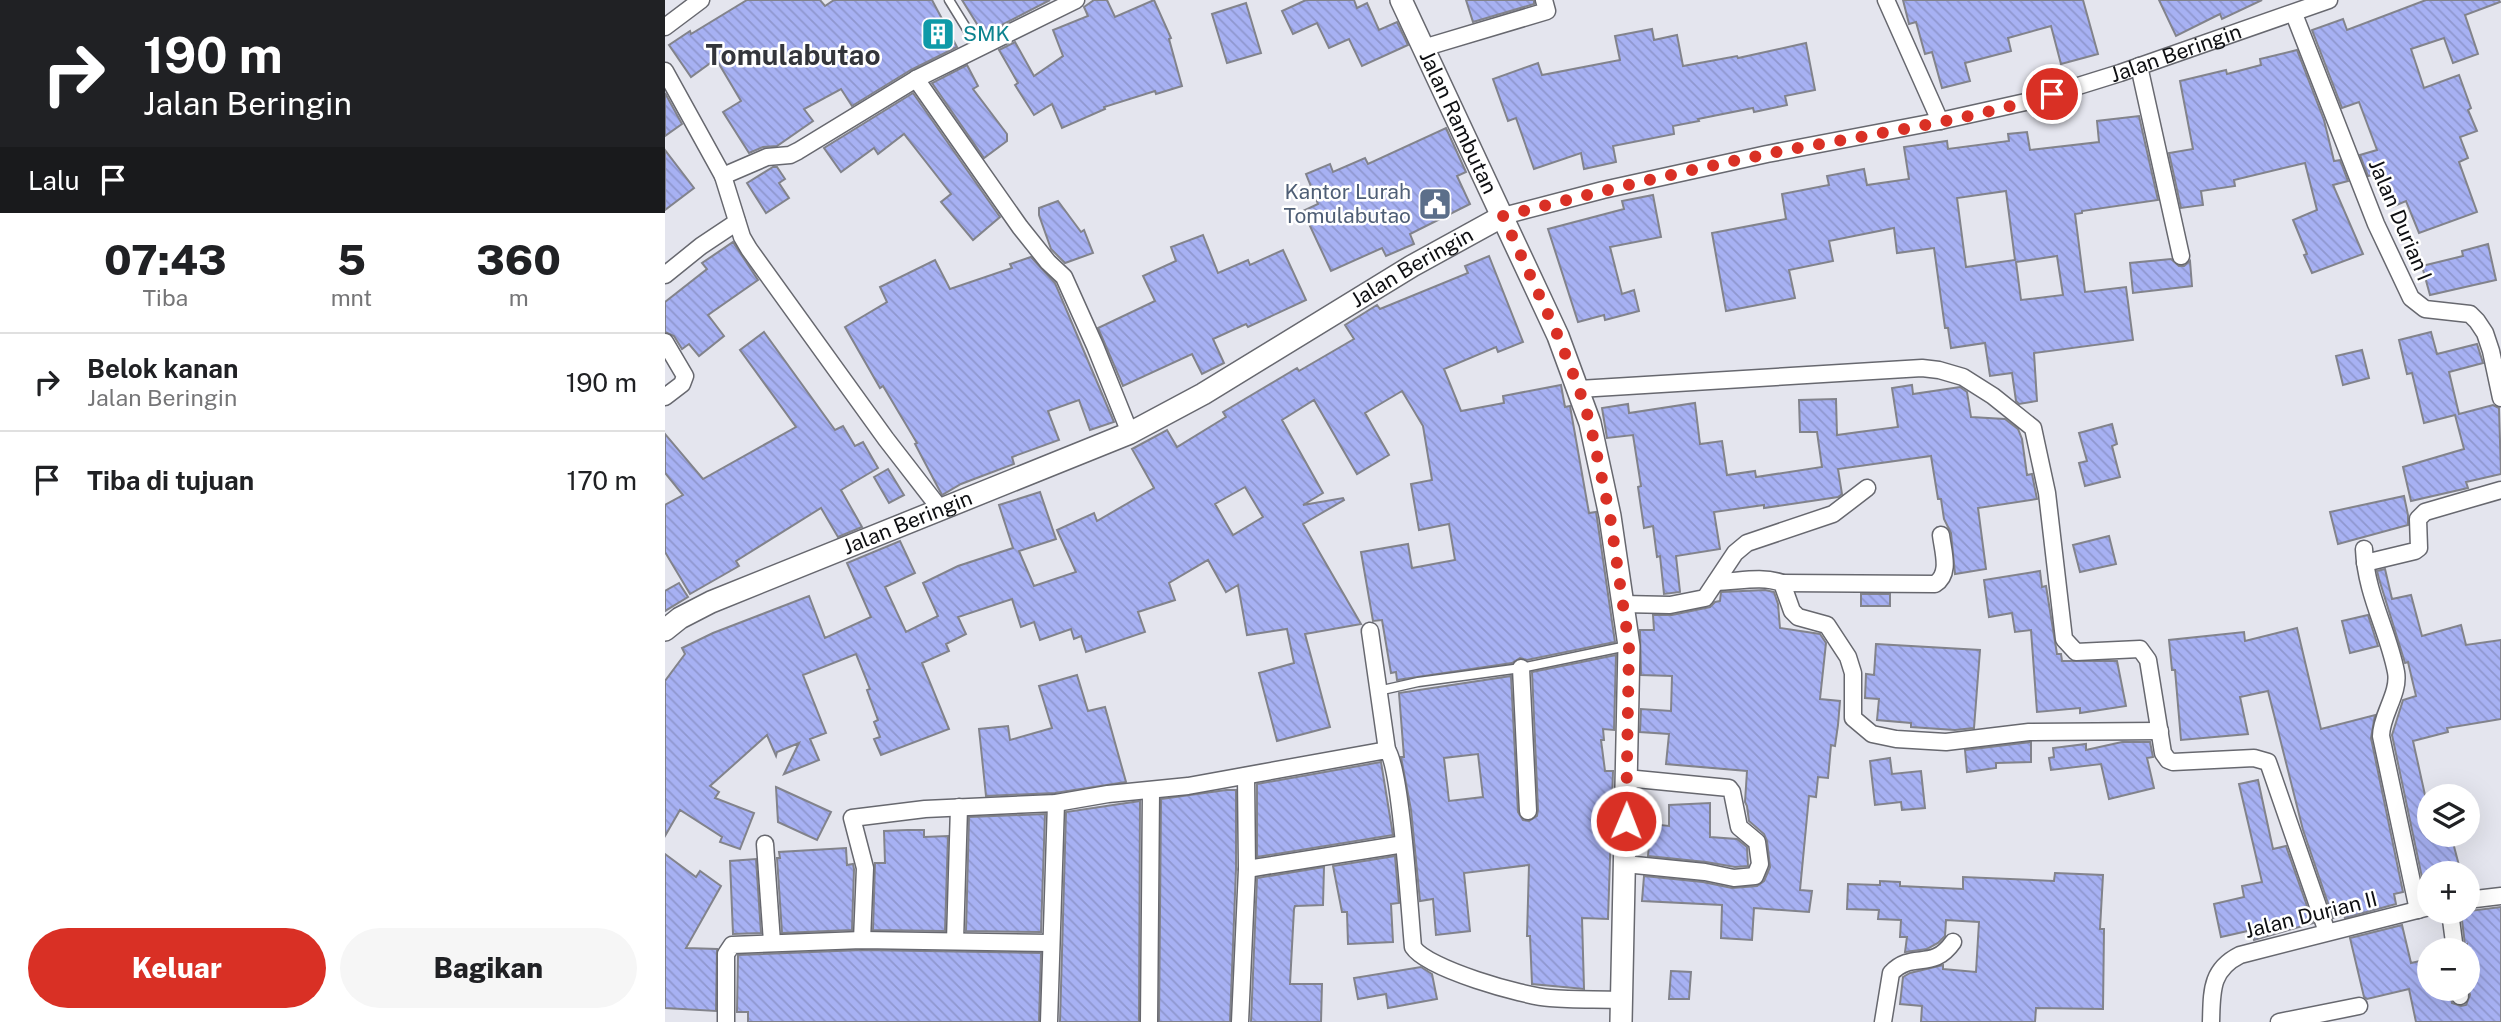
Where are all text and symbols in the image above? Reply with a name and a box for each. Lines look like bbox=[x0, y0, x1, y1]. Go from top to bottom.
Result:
building icon: SMK bbox=[919, 15, 957, 53]
street label: Jalan Beringin bbox=[2107, 19, 2245, 87]
place label: SMK bbox=[963, 21, 1010, 46]
text: 190 m bbox=[143, 26, 283, 84]
icon: right bbox=[28, 28, 119, 119]
district label: Tomulabutao bbox=[705, 38, 881, 71]
street label: Jalan Rambutan bbox=[1414, 46, 1503, 198]
pin bbox=[2022, 64, 2082, 124]
icon: arrive bbox=[2033, 75, 2071, 113]
text: Jalan Beringin bbox=[143, 85, 352, 122]
street label: Jalan Durian I bbox=[2364, 155, 2437, 285]
icon: arrive bbox=[94, 161, 132, 199]
text: Lalu bbox=[28, 165, 80, 196]
place label: Kantor Lurah Tomulabutao bbox=[1283, 179, 1411, 228]
public building icon: Kantor Lurah Tomulabutao bbox=[1416, 185, 1454, 223]
street label: Jalan Beringin bbox=[1346, 222, 1477, 312]
text: 07:43 bbox=[104, 235, 227, 284]
text: 5 bbox=[337, 235, 366, 284]
text: 360 bbox=[476, 235, 561, 284]
text: Tiba bbox=[142, 284, 188, 311]
text: mnt bbox=[331, 284, 372, 311]
text: m bbox=[509, 284, 529, 311]
text: Belok kanan bbox=[87, 353, 238, 384]
icon: right bbox=[28, 363, 66, 401]
text: 190 m bbox=[566, 367, 637, 398]
text: Jalan Beringin bbox=[87, 384, 237, 411]
icon: arrive bbox=[28, 461, 66, 499]
text: Tiba di tujuan bbox=[87, 465, 254, 496]
text: 170 m bbox=[567, 465, 637, 496]
street label: Jalan Beringin bbox=[839, 485, 976, 560]
position arrow bbox=[1589, 784, 1663, 858]
map controls bbox=[2417, 784, 2480, 1001]
button: layers bbox=[2417, 784, 2480, 847]
button: + bbox=[2417, 861, 2480, 924]
street label: Jalan Durian II bbox=[2242, 886, 2380, 943]
button: Keluar bbox=[28, 928, 326, 1008]
button: Bagikan bbox=[340, 928, 637, 1008]
button: − bbox=[2417, 938, 2480, 1001]

